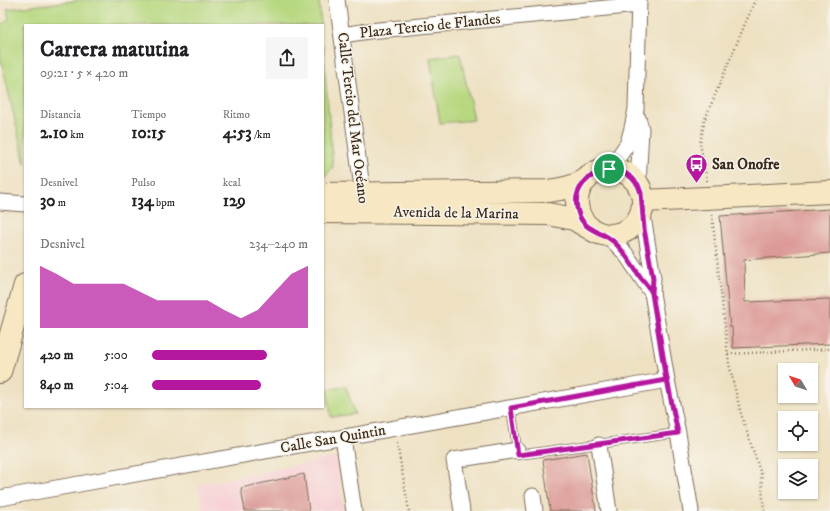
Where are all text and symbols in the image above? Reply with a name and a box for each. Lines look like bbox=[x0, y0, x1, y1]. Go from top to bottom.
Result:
street label: Plaza Tercio de Flandes bbox=[359, 9, 501, 43]
street label: Calle Tercio del Mar Océano bbox=[333, 31, 373, 205]
text: Carrera matutina bbox=[40, 36, 189, 63]
button: share bbox=[266, 37, 308, 79]
text: 09:21 · 5 × 420 m bbox=[40, 65, 128, 81]
text: Distancia bbox=[40, 108, 81, 122]
text: Tiempo bbox=[131, 108, 166, 122]
text: Ritmo bbox=[223, 108, 250, 122]
text: 2.10 bbox=[40, 122, 68, 144]
text: 10:15 bbox=[131, 122, 166, 144]
text: 4:53 bbox=[223, 122, 252, 144]
text: km bbox=[68, 128, 84, 142]
text: /km bbox=[252, 128, 271, 142]
bus stop icon: San Onofre bbox=[683, 151, 709, 184]
pin bbox=[592, 152, 626, 186]
place label: San Onofre bbox=[712, 155, 780, 174]
icon: arrive bbox=[598, 158, 620, 180]
text: Desnivel bbox=[40, 176, 78, 190]
text: Pulso bbox=[131, 176, 155, 190]
text: kcal bbox=[223, 176, 241, 190]
text: 30 bbox=[40, 190, 56, 212]
text: 134 bbox=[131, 190, 154, 212]
text: 129 bbox=[223, 190, 246, 212]
text: m bbox=[56, 196, 66, 210]
text: bpm bbox=[154, 196, 175, 210]
street label: Avenida de la Marina bbox=[393, 202, 520, 224]
text: Desnivel bbox=[40, 236, 85, 252]
text: 234–240 m bbox=[249, 236, 308, 252]
text: 420 m bbox=[40, 347, 73, 363]
text: 5:00 bbox=[104, 347, 128, 363]
north arrow bbox=[778, 363, 818, 403]
map controls bbox=[778, 363, 818, 499]
text: 840 m bbox=[40, 377, 74, 393]
text: 5:04 bbox=[104, 377, 128, 393]
button: locate bbox=[778, 411, 818, 451]
street label: Calle San Quintin bbox=[279, 420, 387, 458]
button: layers bbox=[778, 459, 818, 499]

